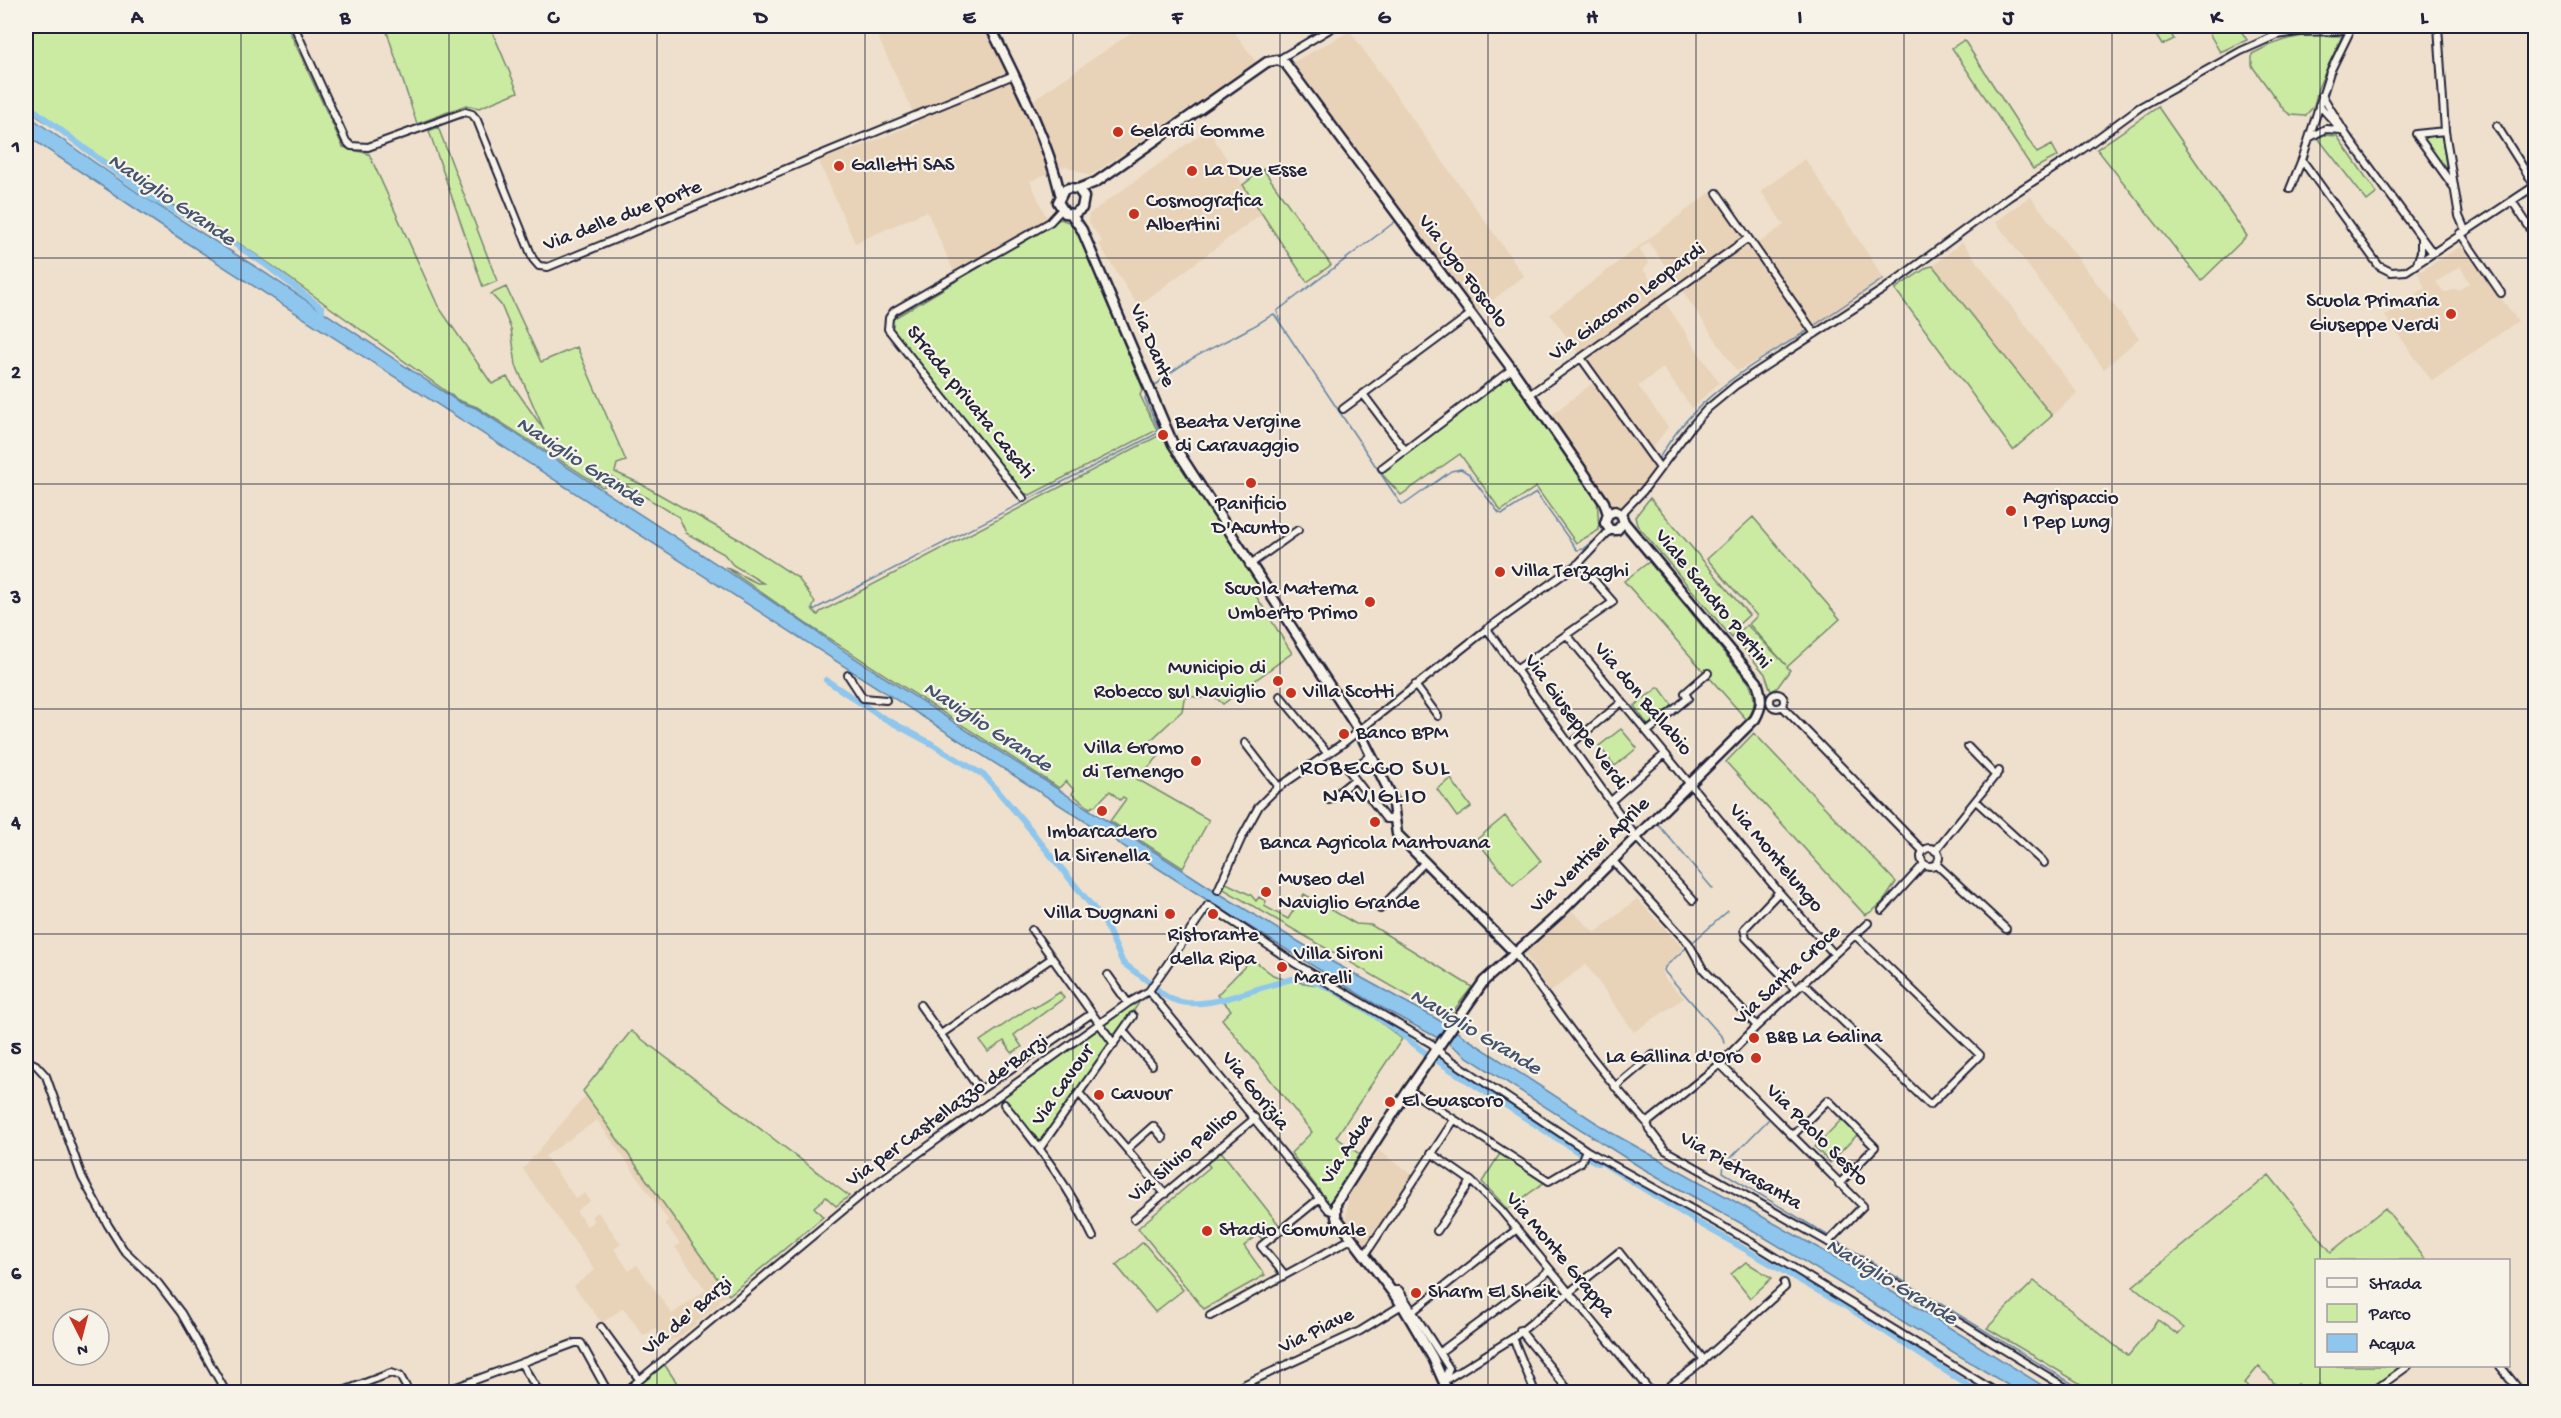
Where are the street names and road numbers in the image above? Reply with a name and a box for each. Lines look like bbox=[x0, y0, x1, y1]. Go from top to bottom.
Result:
street label: Via delle due porte bbox=[540, 175, 707, 259]
street label: Via Ugo Foscolo bbox=[1411, 209, 1513, 334]
street label: Via Giacomo Leopardi bbox=[1544, 238, 1711, 369]
street label: Via Dante bbox=[1122, 300, 1180, 392]
street label: Strada privata Casati bbox=[899, 321, 1039, 485]
street label: Viale Sandro Pertini bbox=[1647, 524, 1776, 675]
street label: Via don Ballabio bbox=[1587, 637, 1697, 762]
street label: Via Giuseppe Verdi bbox=[1517, 649, 1633, 796]
street label: Via Ventisei Aprile bbox=[1525, 792, 1657, 920]
street label: Via Montelungo bbox=[1721, 798, 1828, 919]
street label: Via Santa Croce bbox=[1729, 919, 1848, 1033]
street label: Via per Castellazzo de'Barzi bbox=[841, 1030, 1054, 1194]
street label: Via Cavour bbox=[1026, 1039, 1102, 1132]
street label: Via Gorizia bbox=[1214, 1047, 1294, 1138]
street label: Via Paolo Sesto bbox=[1759, 1079, 1873, 1193]
street label: Via Silvio Pellico bbox=[1123, 1103, 1244, 1210]
street label: Via Adua bbox=[1315, 1109, 1381, 1191]
street label: Via Pietrasanta bbox=[1674, 1126, 1807, 1218]
street label: Via Monte Grappa bbox=[1498, 1187, 1620, 1325]
street label: Via de' Barzi bbox=[637, 1272, 738, 1363]
street label: Via Piave bbox=[1274, 1303, 1360, 1361]

